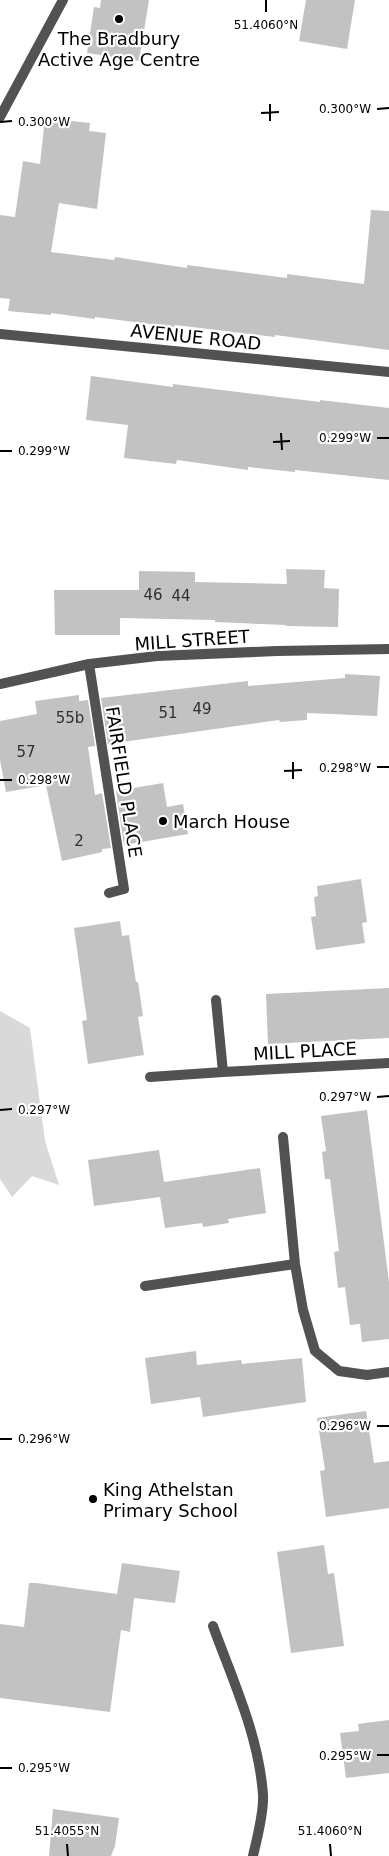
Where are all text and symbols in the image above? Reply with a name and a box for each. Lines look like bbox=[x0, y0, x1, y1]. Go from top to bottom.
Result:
marker: The Bradbury Active Age Centre bbox=[113, 13, 125, 25]
text: 51.4060°N bbox=[234, 18, 298, 32]
place label: The Bradbury Active Age Centre bbox=[38, 28, 200, 70]
text: 0.300°W bbox=[319, 102, 371, 116]
text: 0.300°W bbox=[18, 115, 70, 129]
street label: AVENUE ROAD bbox=[130, 320, 262, 354]
text: 0.299°W bbox=[319, 431, 371, 445]
text: 0.299°W bbox=[18, 444, 70, 458]
house number: 46 bbox=[143, 586, 163, 604]
house number: 44 bbox=[171, 587, 191, 605]
street label: MILL STREET bbox=[134, 625, 251, 654]
house number: 49 bbox=[192, 700, 212, 718]
house number: 51 bbox=[158, 704, 178, 722]
street label: FAIRFIELD PLACE bbox=[102, 705, 146, 859]
house number: 55b bbox=[56, 709, 84, 727]
house number: 57 bbox=[16, 743, 36, 761]
text: 0.298°W bbox=[319, 761, 371, 775]
text: 0.298°W bbox=[18, 773, 70, 787]
place label: March House bbox=[173, 811, 290, 832]
marker: March House bbox=[157, 815, 169, 827]
house number: 2 bbox=[74, 832, 84, 850]
street label: MILL PLACE bbox=[253, 1038, 357, 1064]
text: 0.297°W bbox=[319, 1090, 371, 1104]
text: 0.297°W bbox=[18, 1103, 70, 1117]
text: 0.296°W bbox=[319, 1419, 371, 1433]
text: 0.296°W bbox=[18, 1432, 70, 1446]
place label: King Athelstan Primary School bbox=[103, 1479, 238, 1521]
marker: King Athelstan Primary School bbox=[87, 1493, 99, 1505]
text: 0.295°W bbox=[319, 1749, 371, 1763]
text: 0.295°W bbox=[18, 1761, 70, 1775]
text: 51.4055°N bbox=[35, 1824, 99, 1838]
text: 51.4060°N bbox=[298, 1824, 362, 1838]

